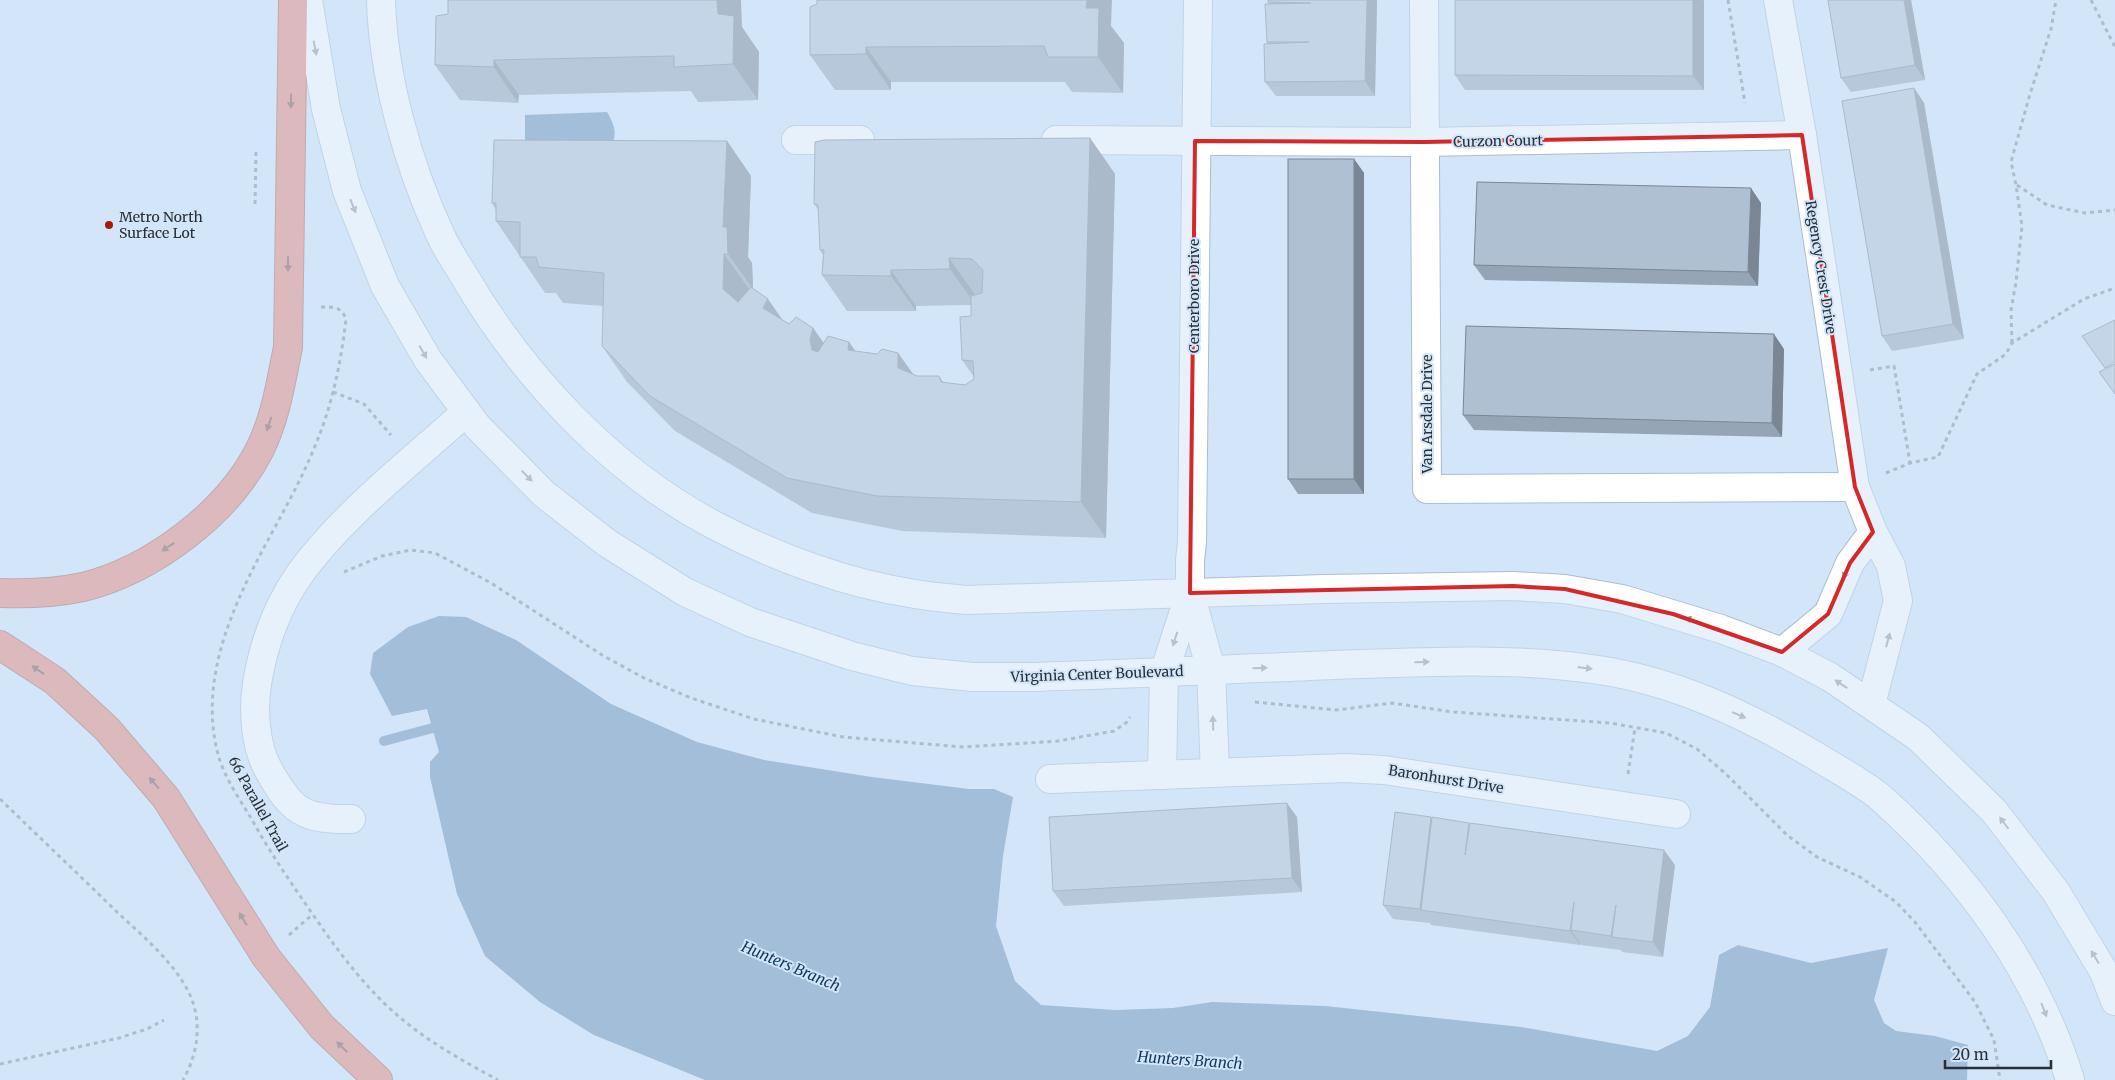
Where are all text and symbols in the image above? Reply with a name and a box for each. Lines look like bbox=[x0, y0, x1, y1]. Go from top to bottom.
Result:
one-way arrow bbox=[312, 41, 320, 57]
one-way arrow bbox=[287, 93, 295, 109]
street label: Curzon Court bbox=[1453, 131, 1544, 151]
one-way arrow bbox=[350, 199, 358, 213]
street label: Regency Crest Drive bbox=[1802, 199, 1840, 335]
place label: Metro North Surface Lot bbox=[119, 208, 203, 242]
marker: Metro North Surface Lot bbox=[103, 219, 115, 231]
street label: Centerboro Drive bbox=[1185, 239, 1203, 353]
one-way arrow bbox=[284, 256, 292, 272]
one-way arrow bbox=[419, 345, 427, 360]
street label: Van Arsdale Drive bbox=[1418, 354, 1436, 475]
one-way arrow bbox=[265, 416, 272, 431]
one-way arrow bbox=[521, 470, 533, 482]
one-way arrow bbox=[161, 542, 175, 551]
one-way arrow bbox=[1842, 565, 1850, 579]
one-way arrow bbox=[1684, 616, 1699, 624]
one-way arrow bbox=[1170, 632, 1178, 647]
one-way arrow bbox=[1884, 632, 1892, 647]
one-way arrow bbox=[1415, 657, 1431, 665]
street label: Virginia Center Boulevard bbox=[1009, 662, 1184, 686]
one-way arrow bbox=[1252, 664, 1268, 672]
one-way arrow bbox=[1577, 664, 1593, 672]
one-way arrow bbox=[31, 665, 45, 675]
one-way arrow bbox=[1834, 680, 1847, 689]
one-way arrow bbox=[1732, 711, 1746, 719]
one-way arrow bbox=[1209, 715, 1217, 731]
street label: 66 Parallel Trail bbox=[224, 753, 292, 855]
street label: Baronhurst Drive bbox=[1387, 761, 1505, 797]
one-way arrow bbox=[148, 777, 159, 790]
one-way arrow bbox=[1998, 817, 2009, 830]
one-way arrow bbox=[238, 913, 247, 926]
water label: Hunters Branch bbox=[738, 936, 843, 995]
one-way arrow bbox=[2090, 951, 2099, 964]
one-way arrow bbox=[2041, 1003, 2049, 1018]
scale bar bbox=[1945, 1038, 2051, 1070]
one-way arrow bbox=[337, 1041, 349, 1053]
text: 20 m bbox=[1952, 1045, 1989, 1064]
water label: Hunters Branch bbox=[1136, 1047, 1243, 1073]

